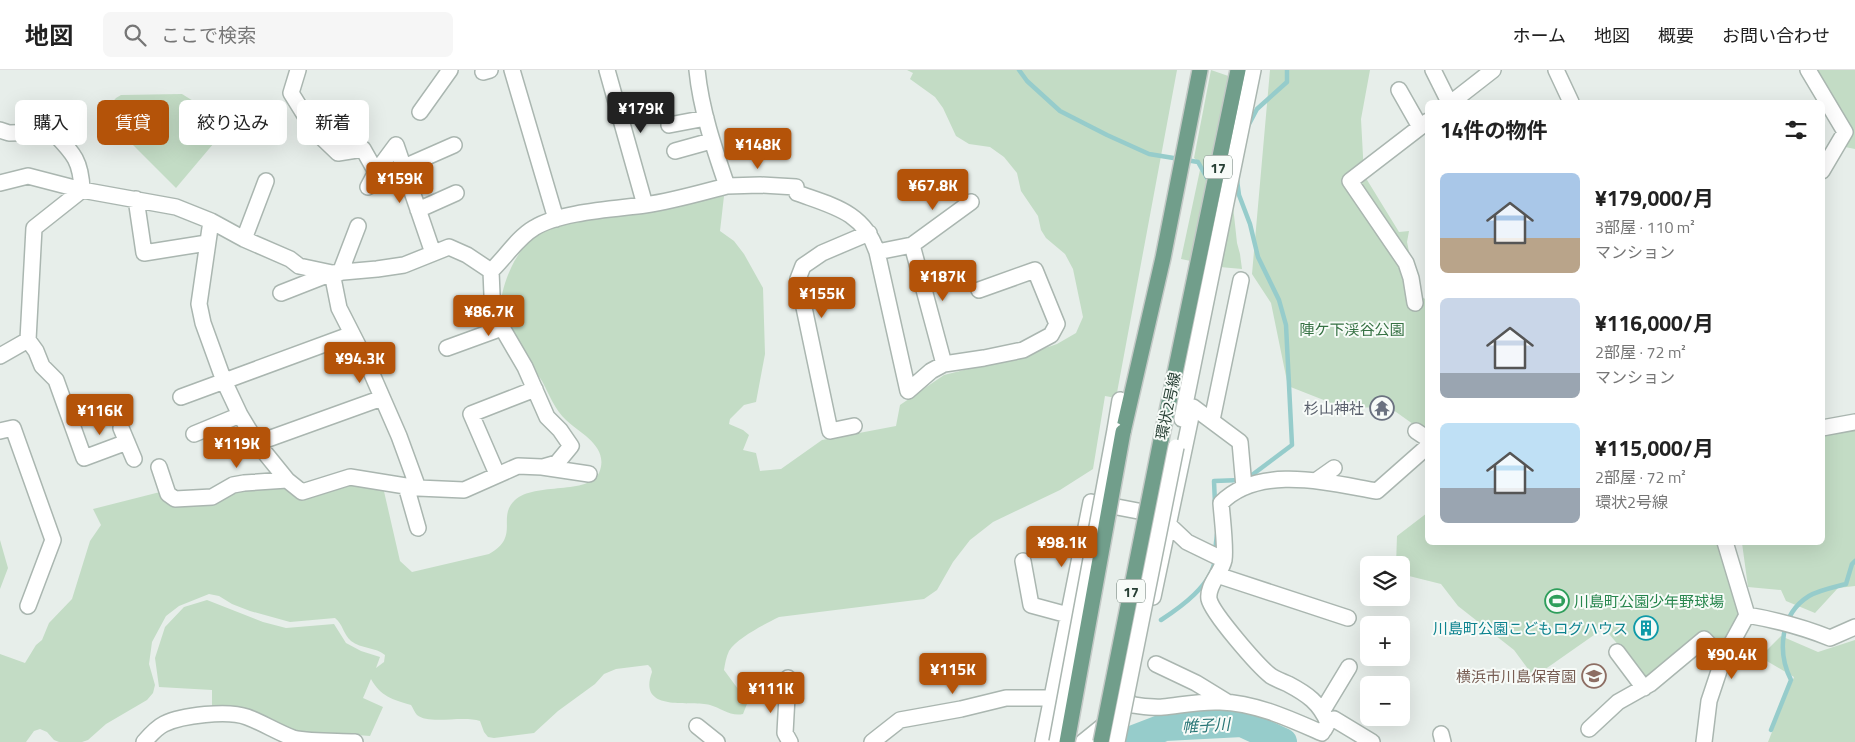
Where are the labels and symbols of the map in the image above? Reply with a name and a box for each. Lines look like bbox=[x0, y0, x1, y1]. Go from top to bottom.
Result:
pin: ¥179K bbox=[606, 92, 676, 134]
pin: ¥148K bbox=[723, 128, 793, 170]
road number: 17 bbox=[1204, 155, 1232, 178]
pin: ¥159K bbox=[365, 162, 435, 204]
pin: ¥67.8K bbox=[892, 168, 974, 211]
pin: ¥187K bbox=[908, 260, 978, 302]
pin: ¥155K bbox=[787, 276, 857, 319]
pin: ¥86.7K bbox=[448, 294, 530, 337]
park label: 陣ケ下渓谷公園 bbox=[1299, 318, 1405, 341]
pin: ¥94.3K bbox=[319, 342, 401, 384]
street label: 環状2号線 bbox=[1150, 370, 1186, 442]
pin: ¥116K bbox=[65, 394, 135, 436]
temple icon: 杉山神社 bbox=[1369, 395, 1395, 421]
place label: 杉山神社 bbox=[1304, 397, 1364, 420]
pin: ¥119K bbox=[202, 426, 272, 469]
pin: ¥98.1K bbox=[1021, 526, 1103, 568]
road number: 17 bbox=[1117, 580, 1145, 602]
sports icon: 川島町公園少年野球場 bbox=[1544, 588, 1570, 614]
place label: 川島町公園少年野球場 bbox=[1574, 590, 1724, 613]
building icon: 川島町公園こどもログハウス bbox=[1633, 615, 1659, 641]
place label: 川島町公園こどもログハウス bbox=[1433, 617, 1628, 640]
pin: ¥90.4K bbox=[1691, 638, 1773, 680]
pin: ¥115K bbox=[918, 652, 988, 695]
school or university icon: 横浜市川島保育園 bbox=[1581, 663, 1607, 689]
place label: 横浜市川島保育園 bbox=[1456, 665, 1576, 688]
pin: ¥111K bbox=[736, 672, 806, 714]
water label: 帷子川 bbox=[1181, 712, 1233, 738]

